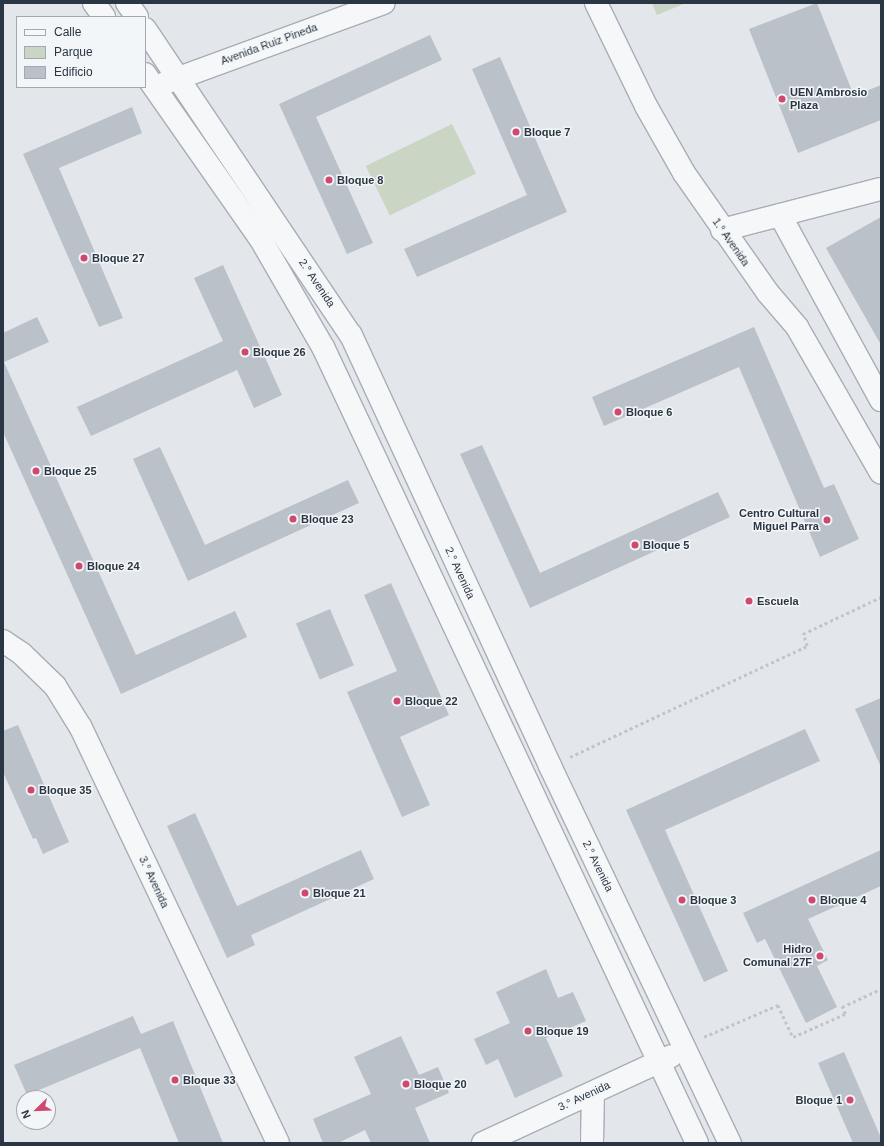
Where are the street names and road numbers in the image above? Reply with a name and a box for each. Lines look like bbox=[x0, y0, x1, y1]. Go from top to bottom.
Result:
street label: Avenida Ruiz Pineda bbox=[219, 20, 319, 68]
street label: 1.° Avenida bbox=[709, 215, 753, 269]
street label: 2.° Avenida bbox=[296, 256, 338, 310]
street label: 2.° Avenida bbox=[442, 545, 478, 601]
street label: 2.° Avenida bbox=[580, 838, 616, 894]
street label: 3.° Avenida bbox=[136, 854, 172, 910]
street label: 3.° Avenida bbox=[556, 1078, 612, 1114]

